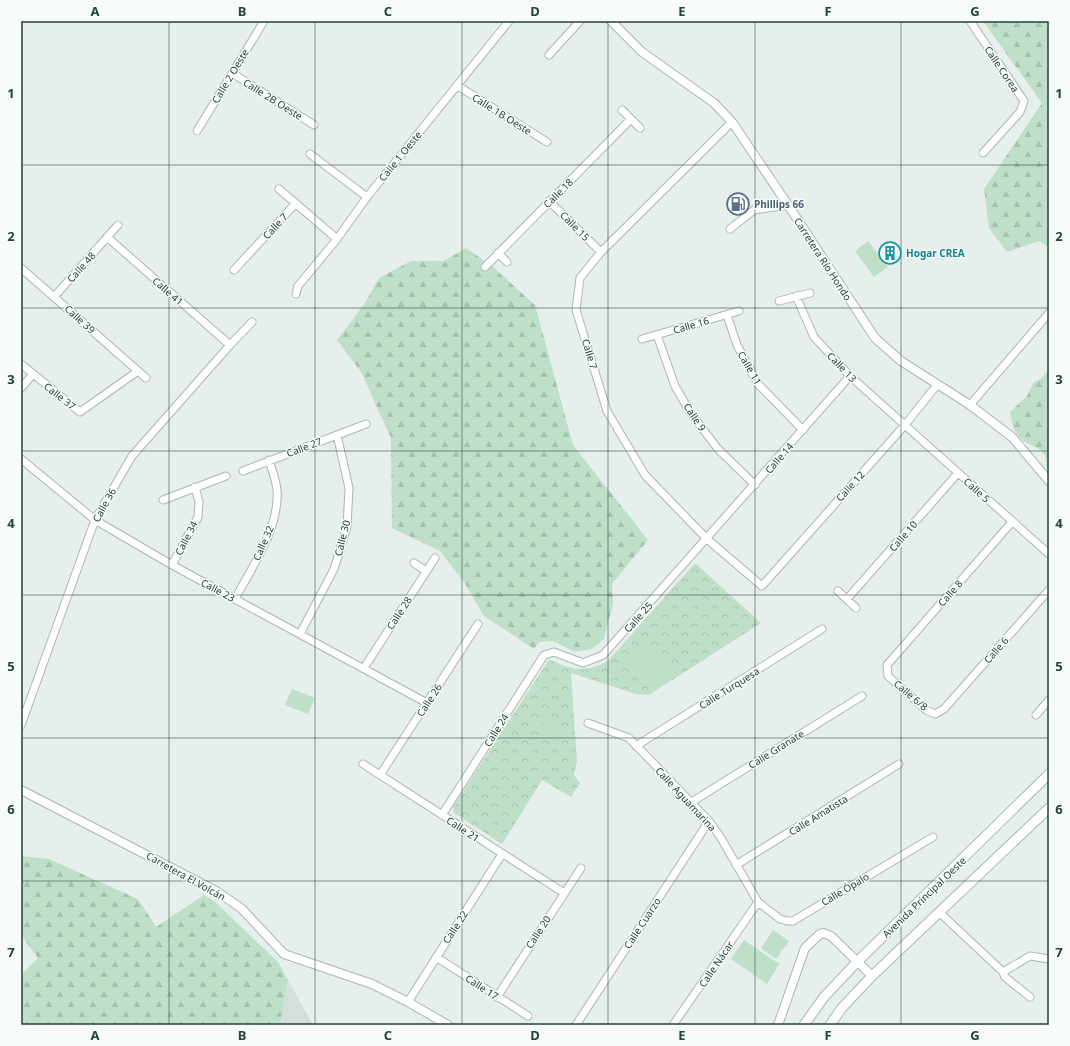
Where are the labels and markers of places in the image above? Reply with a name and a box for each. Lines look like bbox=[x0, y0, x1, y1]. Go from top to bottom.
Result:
fuel station icon: Phillips 66 bbox=[725, 191, 751, 217]
place label: Phillips 66 bbox=[754, 197, 804, 211]
building icon: Hogar CREA bbox=[877, 240, 903, 266]
place label: Hogar CREA bbox=[906, 246, 965, 260]

